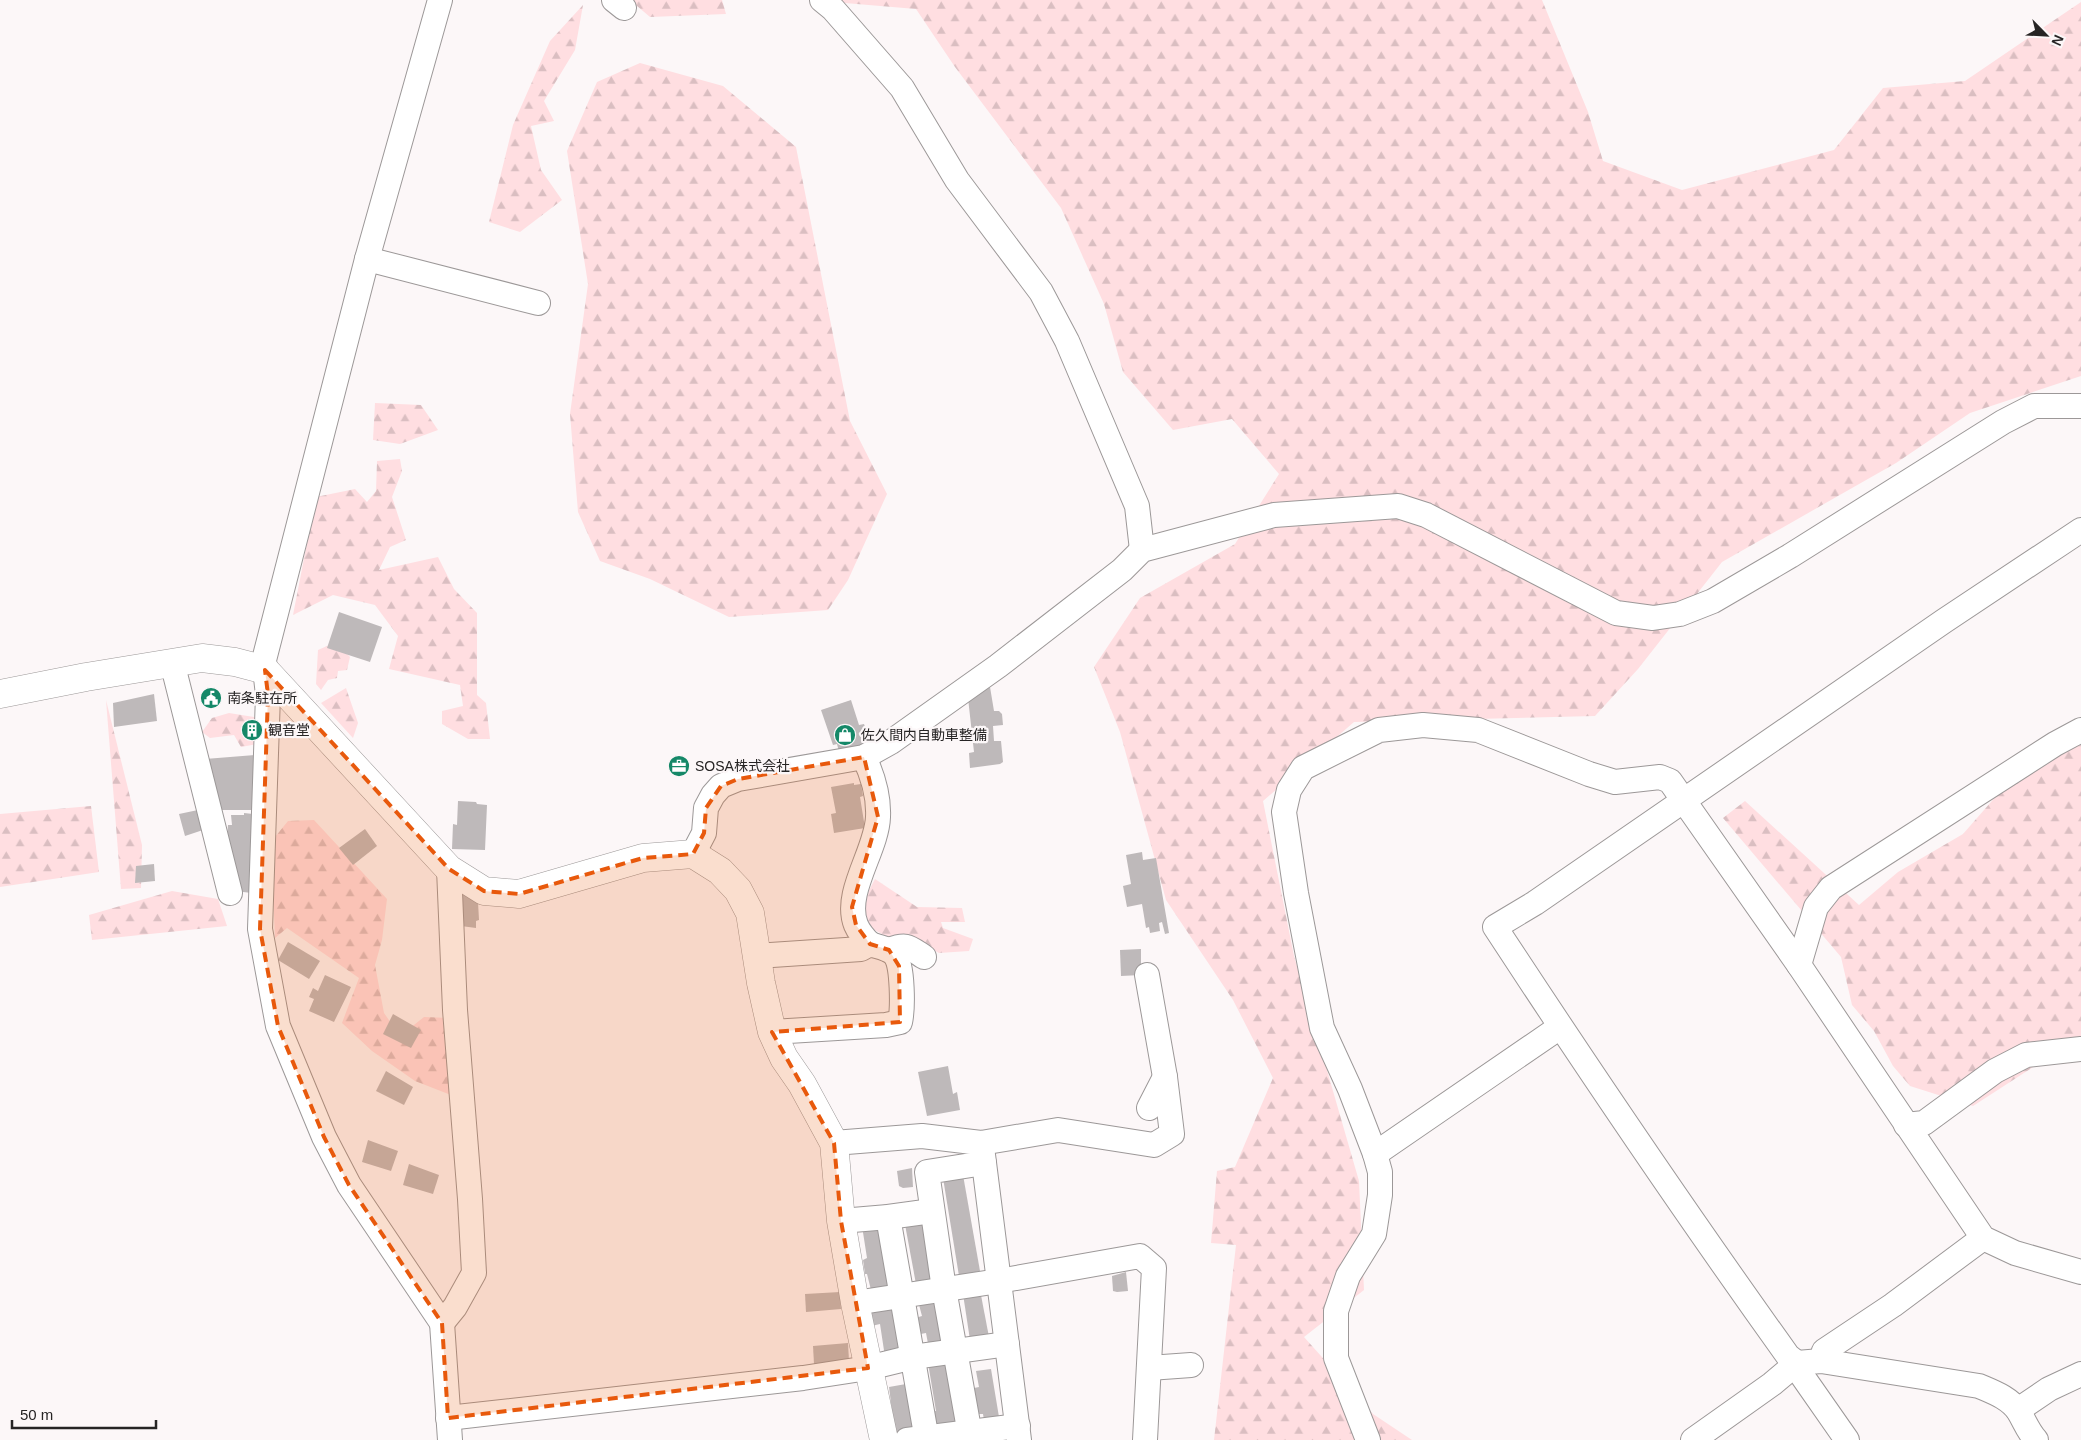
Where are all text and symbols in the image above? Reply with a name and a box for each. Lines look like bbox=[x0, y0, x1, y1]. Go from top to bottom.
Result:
north arrow bbox=[2021, 10, 2071, 60]
text: N bbox=[2049, 32, 2067, 48]
public building icon: 南条駐在所 bbox=[199, 686, 223, 710]
place label: 南条駐在所 bbox=[227, 690, 297, 706]
building icon: 観音堂 bbox=[240, 718, 264, 742]
place label: 観音堂 bbox=[268, 722, 310, 738]
shop icon: 佐久間内自動車整備 bbox=[833, 723, 857, 747]
place label: 佐久間内自動車整備 bbox=[861, 727, 987, 743]
office icon: SOSA株式会社 bbox=[667, 754, 691, 778]
place label: SOSA株式会社 bbox=[695, 758, 790, 774]
scale bar bbox=[12, 1398, 156, 1430]
text: 50 m bbox=[20, 1406, 53, 1423]

